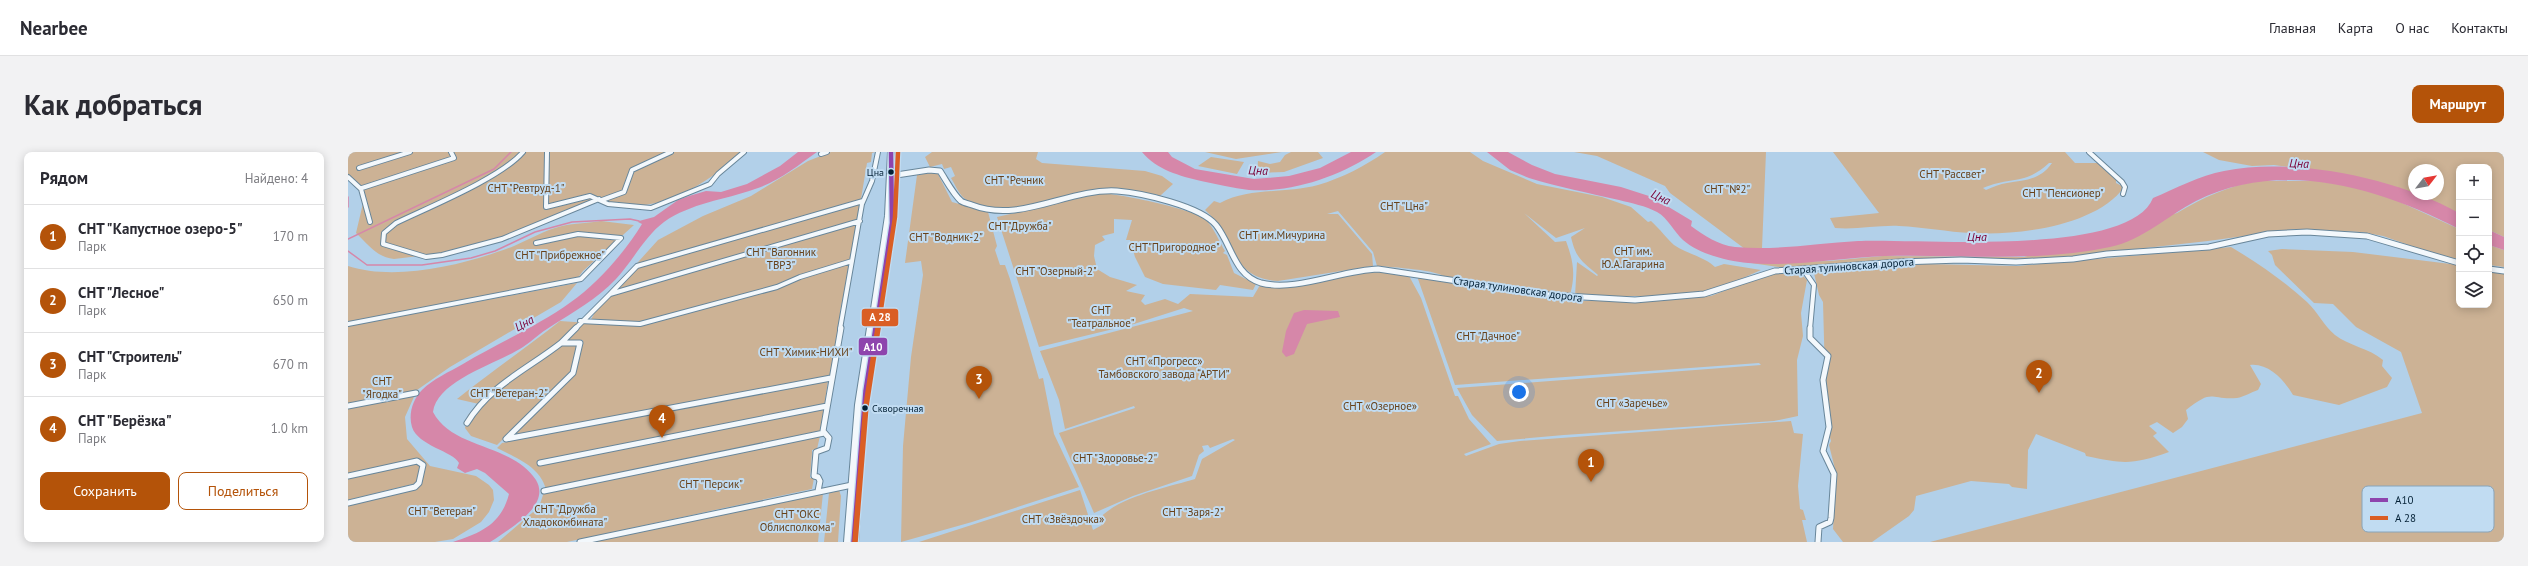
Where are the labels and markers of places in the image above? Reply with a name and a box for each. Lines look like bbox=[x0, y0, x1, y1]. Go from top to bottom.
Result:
place label: Цна bbox=[867, 166, 884, 179]
marker: Цна bbox=[886, 167, 896, 177]
pin: 2 bbox=[2026, 360, 2052, 393]
pin: 3 bbox=[966, 366, 992, 399]
place label: Скворечная bbox=[872, 402, 924, 415]
marker: Скворечная bbox=[860, 403, 870, 413]
pin: 4 bbox=[649, 405, 675, 438]
pin: 1 bbox=[1578, 449, 1604, 482]

